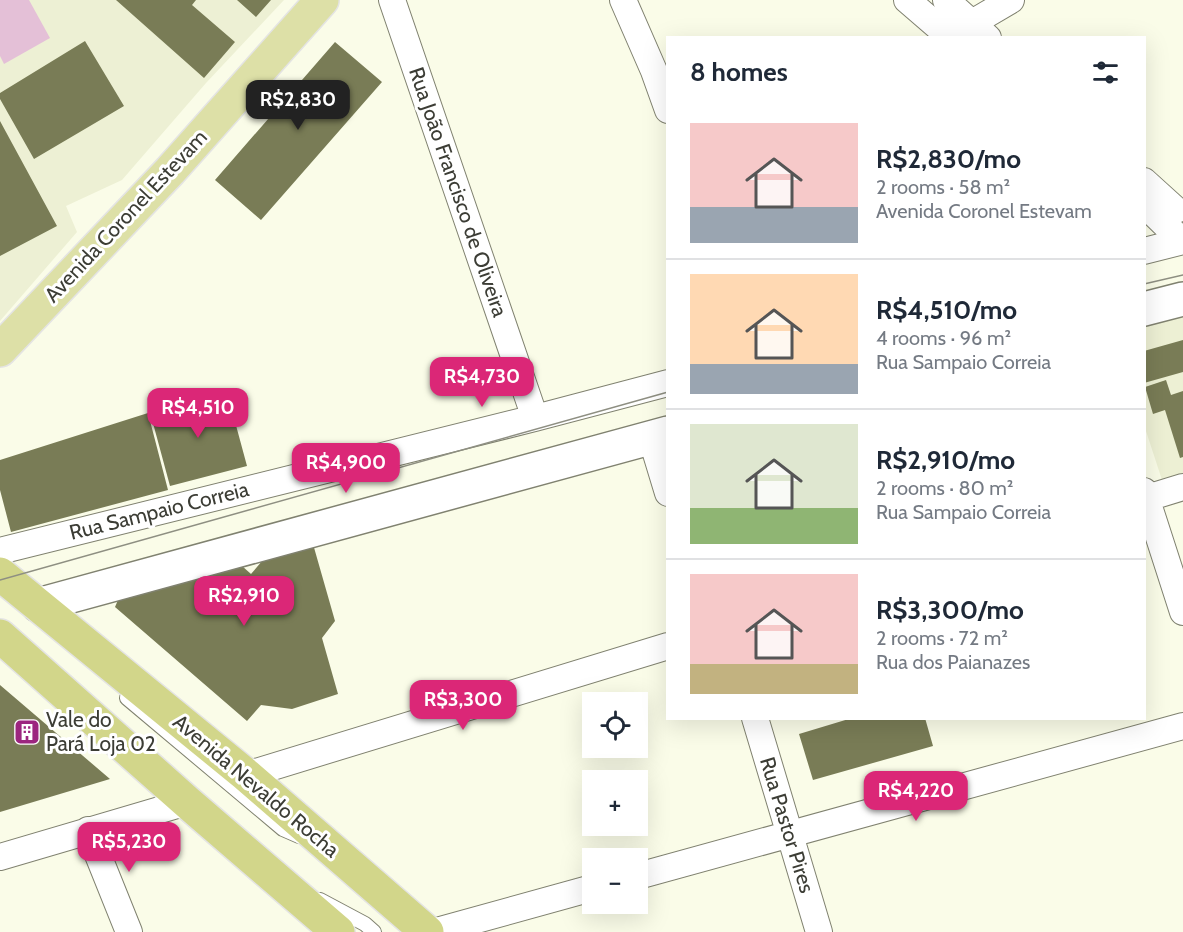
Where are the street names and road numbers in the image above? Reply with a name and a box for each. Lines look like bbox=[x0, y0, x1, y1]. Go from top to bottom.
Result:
street label: Rua João Francisco de Oliveira bbox=[404, 64, 513, 320]
street label: Avenida Coronel Estevam bbox=[39, 124, 212, 307]
street label: Rua Sampaio Correia bbox=[67, 476, 251, 545]
street label: Avenida Nevaldo Rocha bbox=[168, 709, 344, 862]
street label: Rua Pastor Pires bbox=[755, 754, 820, 896]

